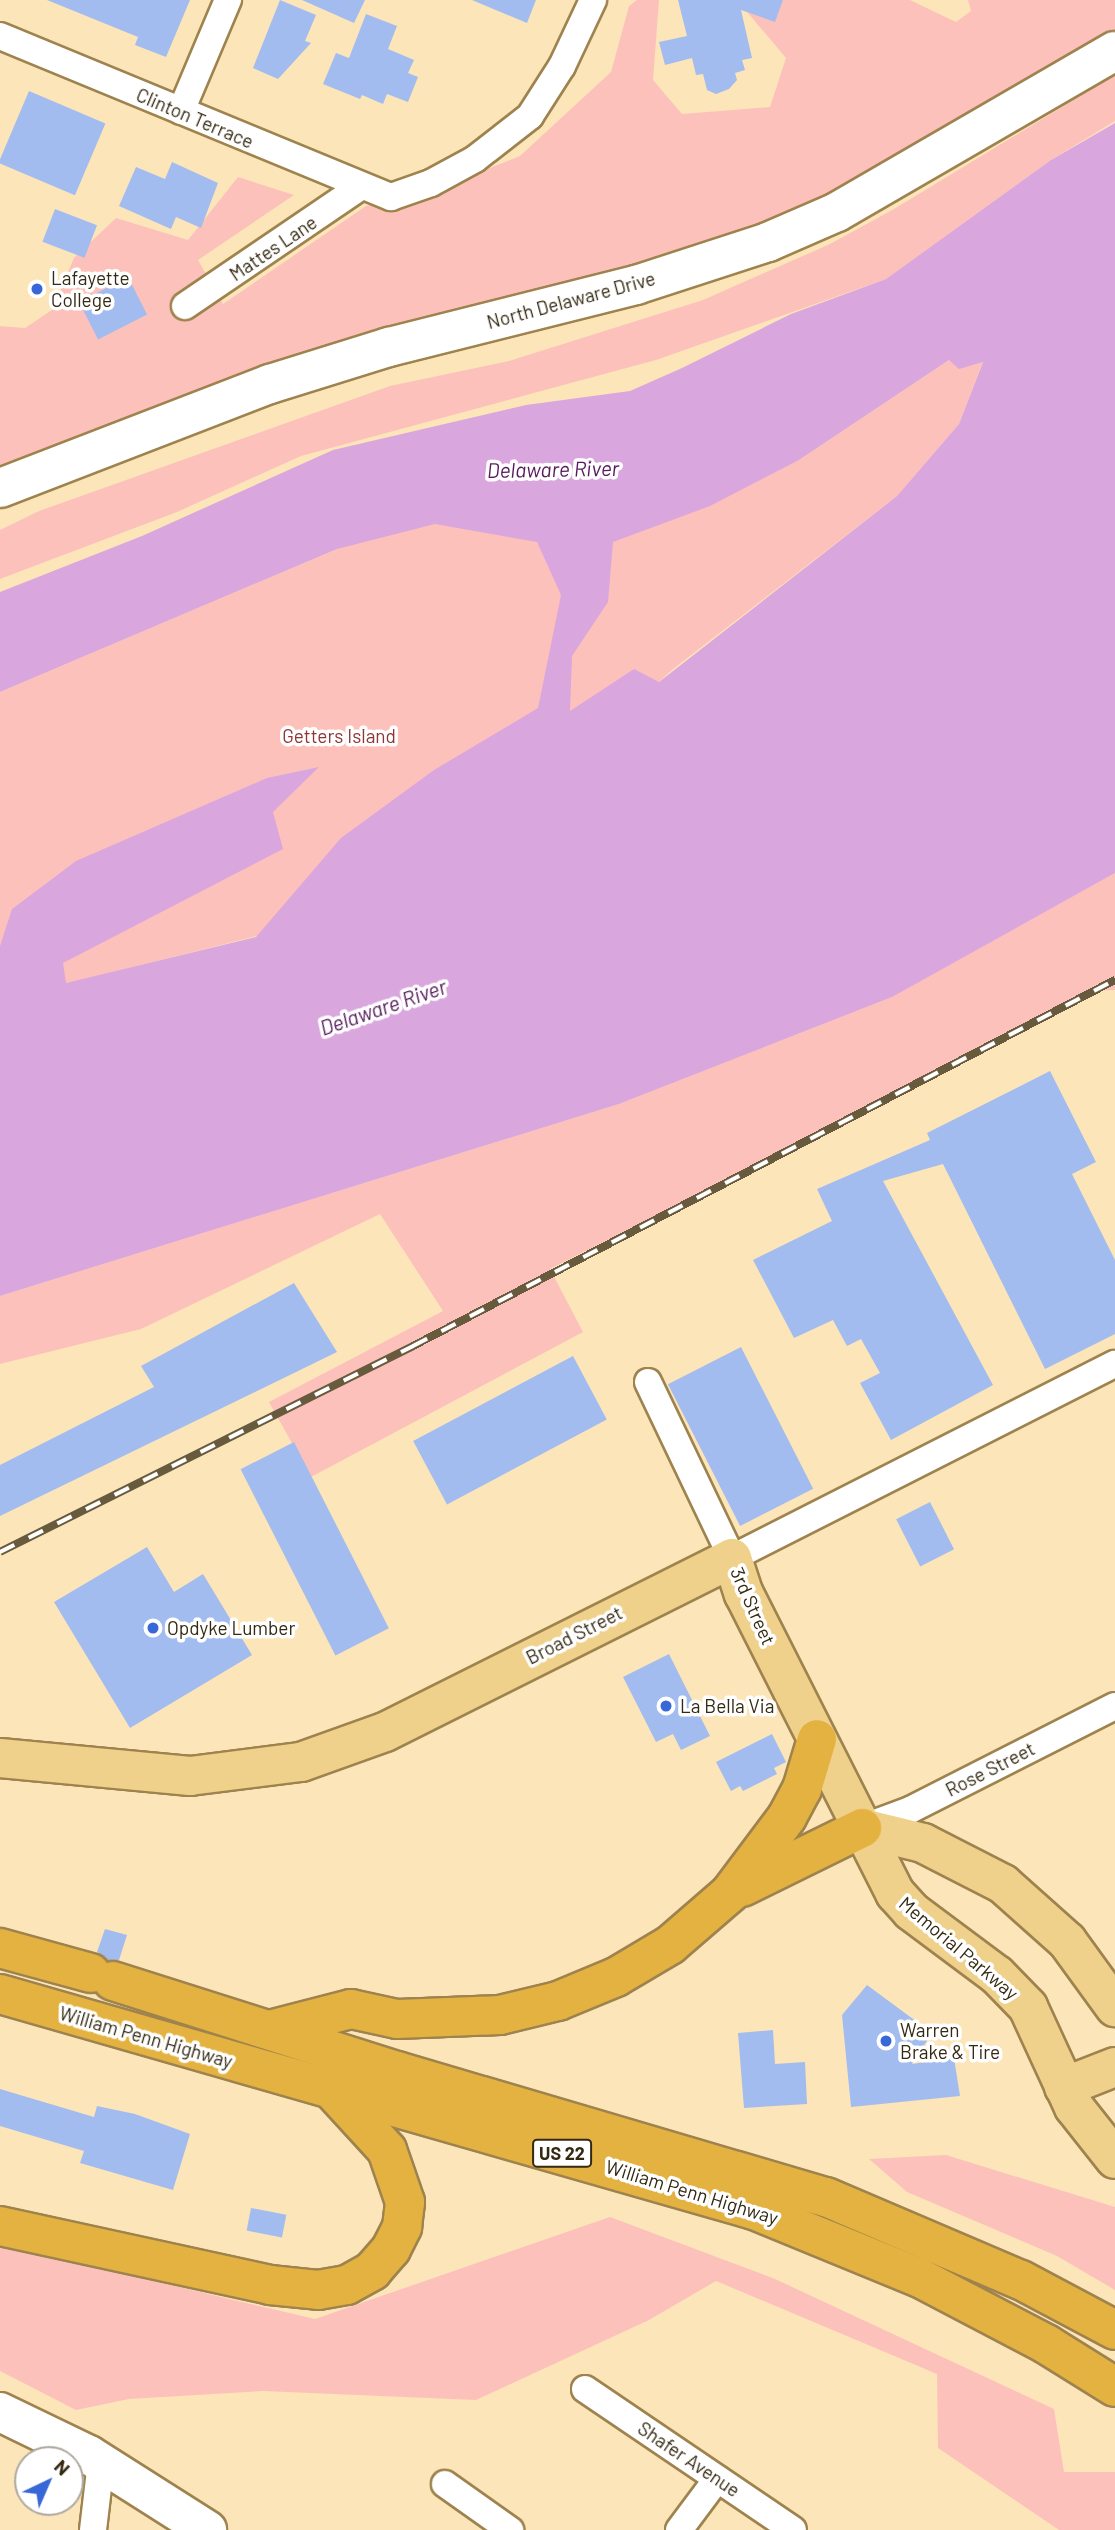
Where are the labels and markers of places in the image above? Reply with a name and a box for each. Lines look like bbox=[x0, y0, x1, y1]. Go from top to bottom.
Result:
place label: Lafayette College bbox=[51, 267, 130, 311]
marker: Lafayette College bbox=[29, 281, 45, 297]
place label: Opdyke Lumber bbox=[167, 1617, 295, 1639]
marker: Opdyke Lumber bbox=[145, 1620, 161, 1636]
place label: La Bella Via bbox=[680, 1695, 774, 1717]
marker: La Bella Via bbox=[658, 1698, 674, 1714]
place label: Warren Brake & Tire bbox=[900, 2019, 1000, 2063]
marker: Warren Brake & Tire bbox=[878, 2033, 894, 2049]

